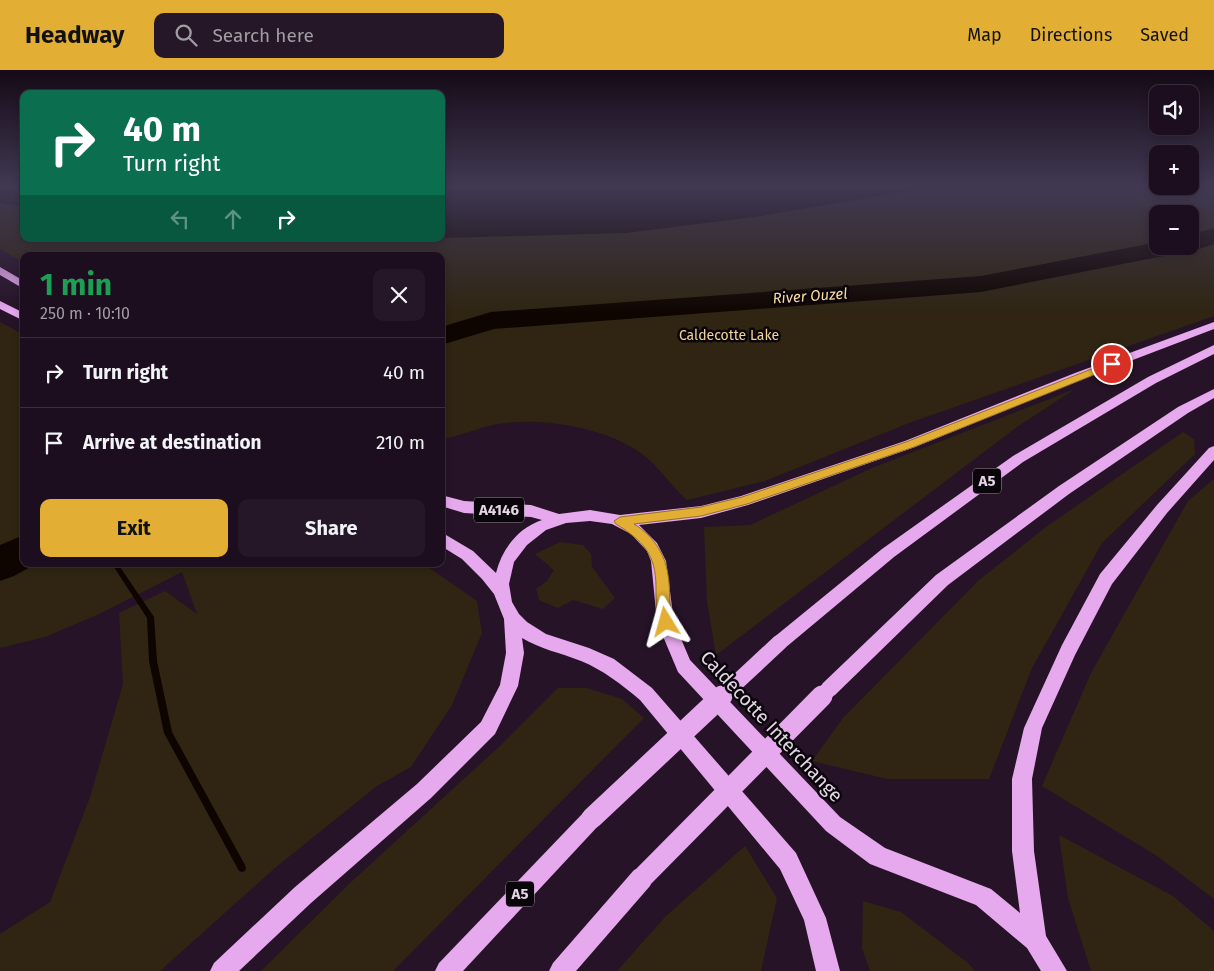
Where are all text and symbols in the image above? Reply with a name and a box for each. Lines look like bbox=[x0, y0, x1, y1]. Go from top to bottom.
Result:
search box bbox=[154, 13, 504, 58]
text: Headway bbox=[25, 21, 124, 49]
icon: search bbox=[172, 21, 200, 49]
text: Search here bbox=[212, 24, 314, 47]
text: Map bbox=[967, 24, 1002, 46]
text: Directions bbox=[1030, 24, 1112, 46]
text: Saved bbox=[1140, 24, 1189, 46]
map controls bbox=[1149, 85, 1199, 255]
button: sound bbox=[1149, 85, 1199, 135]
text: 40 m bbox=[123, 108, 201, 150]
icon: right bbox=[40, 110, 105, 175]
button: + bbox=[1149, 145, 1199, 195]
text: Turn right bbox=[123, 150, 220, 177]
icon: left bbox=[166, 205, 194, 233]
icon: ahead bbox=[219, 205, 247, 233]
icon: right bbox=[272, 205, 300, 233]
button: − bbox=[1149, 205, 1199, 255]
text: 1 min bbox=[40, 267, 112, 303]
button: close bbox=[373, 269, 425, 321]
water label: River Ouzel bbox=[772, 284, 848, 308]
text: 250 m · 10:10 bbox=[40, 304, 130, 323]
park label: Caldecotte Lake bbox=[679, 327, 779, 344]
pin bbox=[1091, 343, 1133, 385]
icon: arrive bbox=[1098, 350, 1126, 378]
icon: right bbox=[40, 359, 68, 387]
text: Turn right bbox=[83, 361, 168, 384]
text: 40 m bbox=[383, 361, 425, 384]
icon: arrive bbox=[40, 429, 68, 457]
text: Arrive at destination bbox=[83, 431, 262, 454]
text: 210 m bbox=[376, 431, 425, 454]
road number: A5 bbox=[973, 468, 1001, 494]
road number: A4146 bbox=[474, 498, 524, 522]
button: Exit bbox=[40, 499, 228, 557]
button: Share bbox=[238, 499, 425, 557]
position arrow bbox=[639, 595, 691, 647]
street label: Caldecotte Interchange bbox=[696, 646, 848, 807]
road number: A5 bbox=[506, 882, 534, 906]

